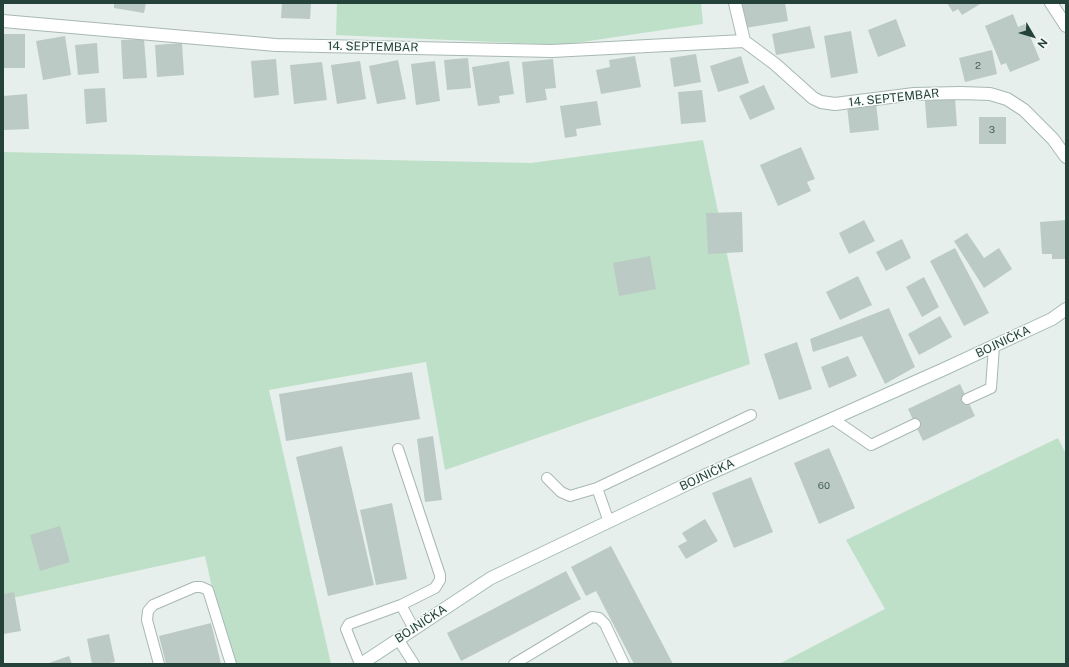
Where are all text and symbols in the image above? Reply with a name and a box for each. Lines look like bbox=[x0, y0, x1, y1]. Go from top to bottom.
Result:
north arrow bbox=[1013, 16, 1053, 56]
text: N bbox=[1035, 36, 1050, 50]
street label: 14. SEPTEMBAR bbox=[327, 39, 419, 55]
house number: 2 bbox=[975, 60, 981, 72]
street label: 14. SEPTEMBAR bbox=[848, 86, 940, 110]
house number: 3 bbox=[989, 124, 995, 136]
street label: BOJNIČKA bbox=[973, 323, 1033, 361]
street label: BOJNIČKA bbox=[677, 456, 737, 494]
house number: 60 bbox=[818, 480, 830, 492]
street label: BOJNIČKA bbox=[392, 602, 450, 646]

